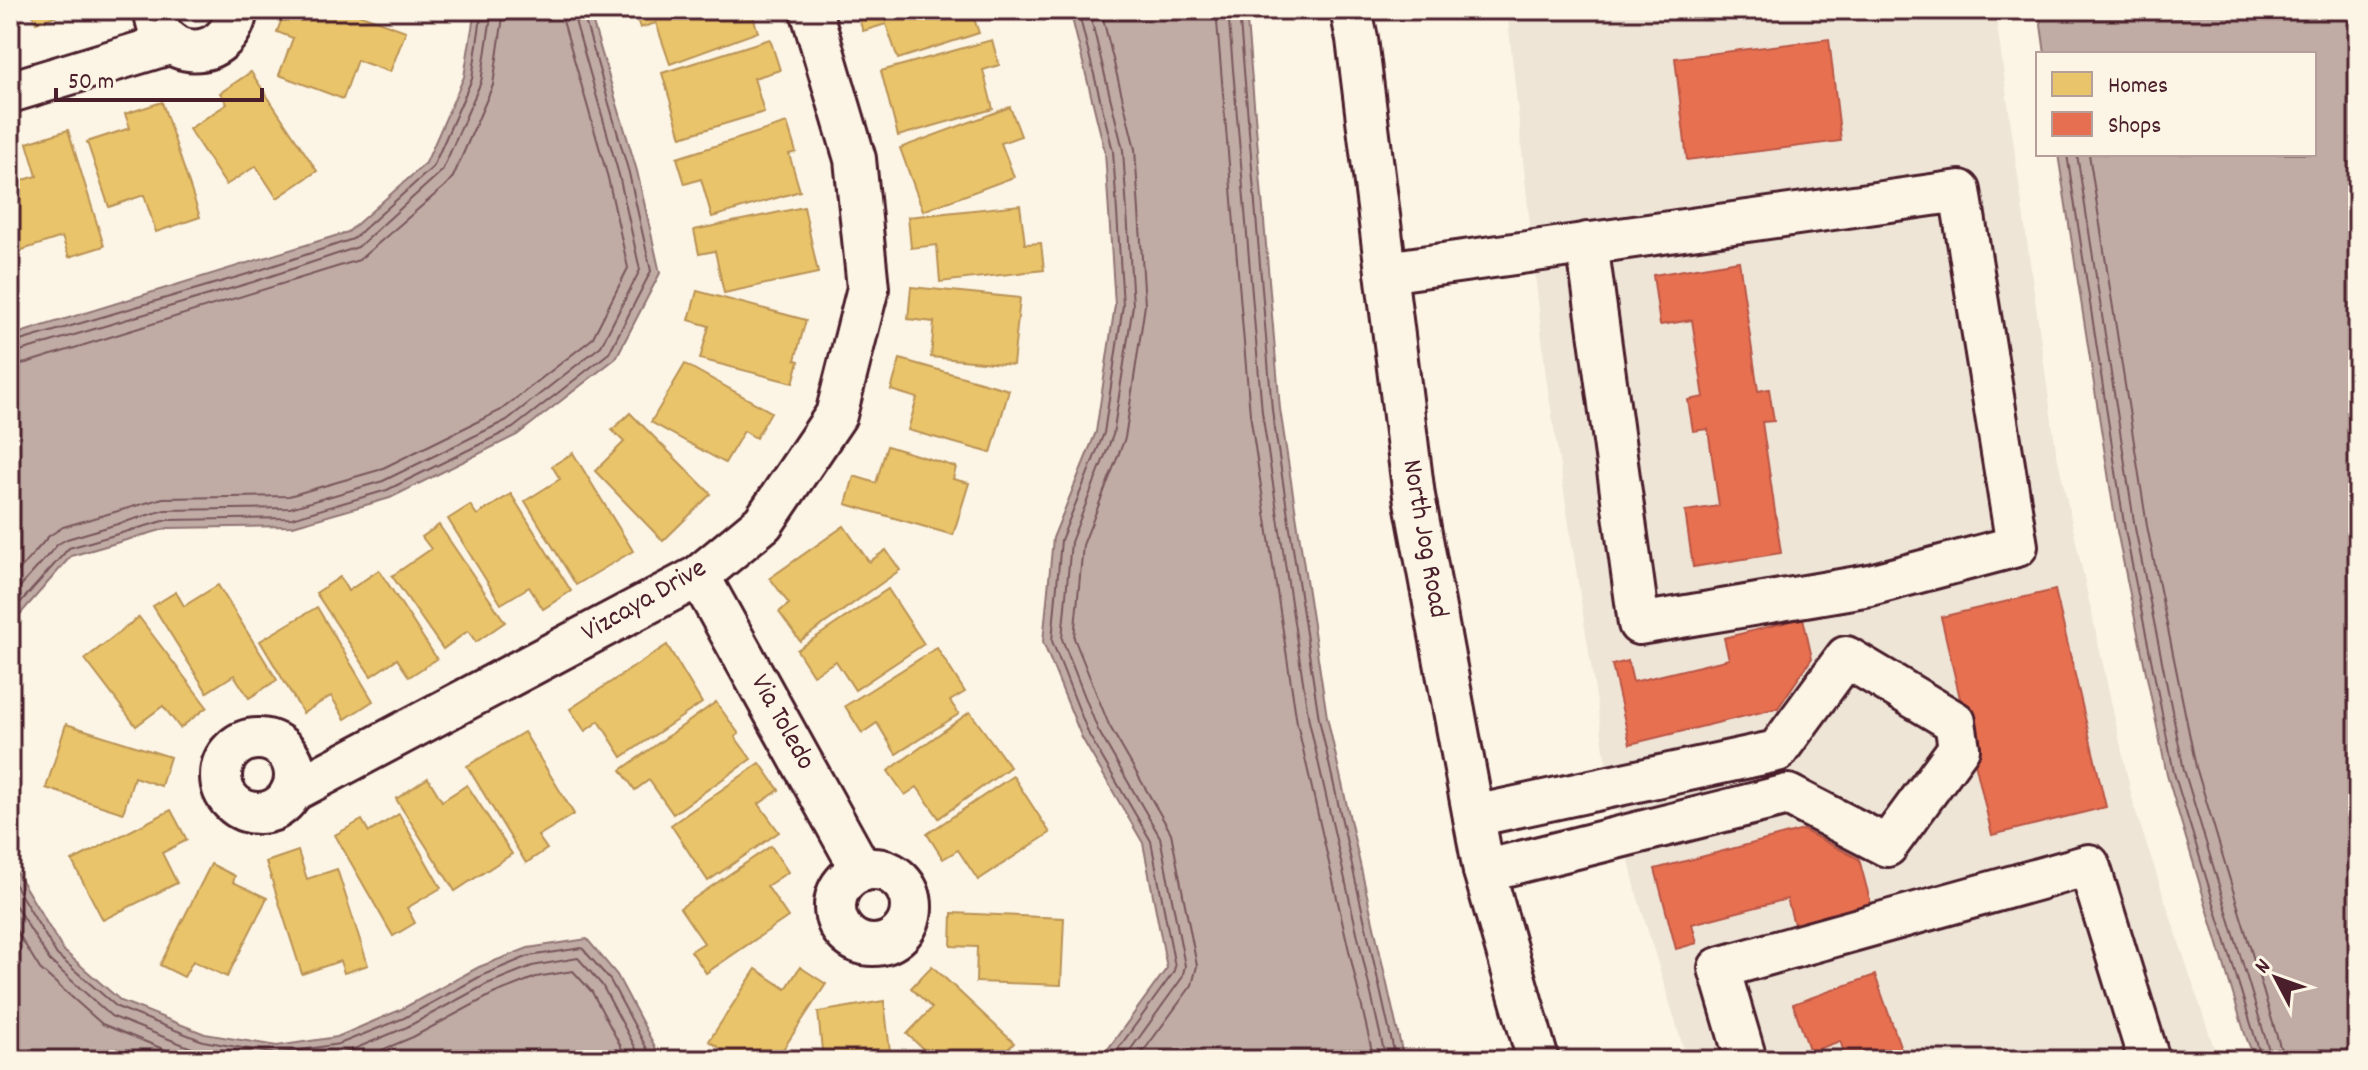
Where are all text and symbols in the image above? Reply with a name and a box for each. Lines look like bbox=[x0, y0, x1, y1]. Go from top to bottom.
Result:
scale bar bbox=[56, 52, 262, 102]
legend bbox=[2036, 52, 2316, 156]
text: 50 m bbox=[68, 66, 114, 100]
text: Homes bbox=[2108, 70, 2168, 104]
text: Shops bbox=[2108, 110, 2161, 144]
street label: North Jog Road bbox=[1389, 457, 1457, 621]
street label: Vizcaya Drive bbox=[575, 550, 715, 654]
street label: Via Toledo bbox=[738, 668, 824, 778]
north arrow bbox=[2236, 938, 2316, 1018]
text: N bbox=[2248, 953, 2279, 981]

